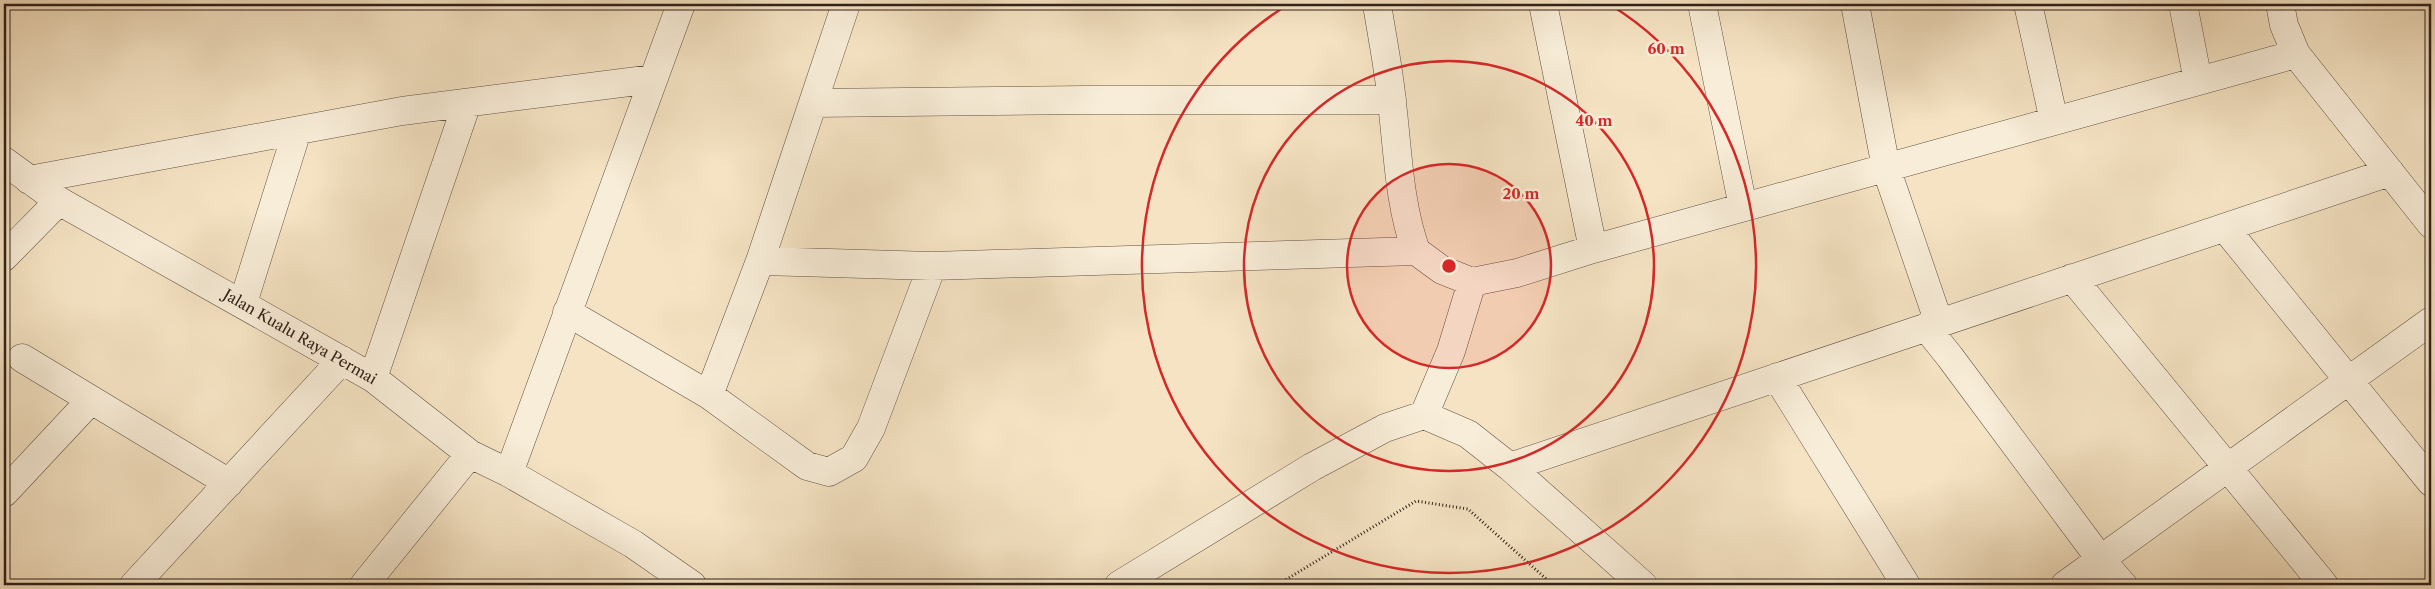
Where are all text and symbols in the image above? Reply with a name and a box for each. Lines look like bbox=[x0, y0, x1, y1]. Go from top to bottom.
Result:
text: 60 m bbox=[1647, 39, 1685, 58]
text: 40 m bbox=[1575, 111, 1613, 130]
text: 20 m bbox=[1502, 184, 1540, 203]
centre of rings bbox=[1440, 257, 1458, 275]
street label: Jalan Kualu Raya Permai bbox=[218, 284, 381, 389]

